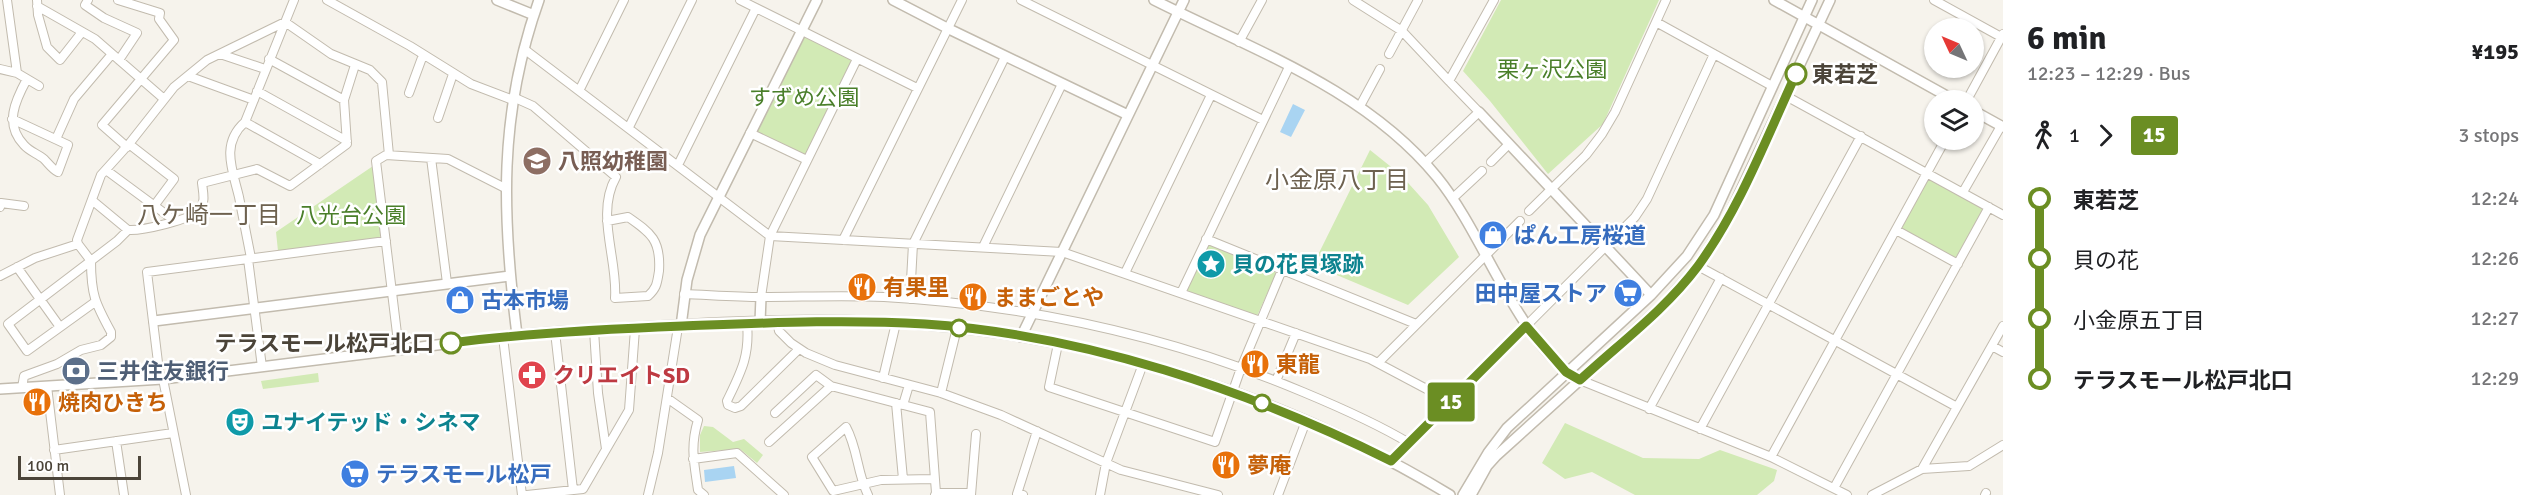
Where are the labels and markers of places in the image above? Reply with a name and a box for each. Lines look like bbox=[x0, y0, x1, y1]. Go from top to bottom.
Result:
place label: 東若芝 bbox=[1812, 61, 1878, 88]
marker: 東若芝 bbox=[1785, 63, 1807, 85]
school or university icon: 八照幼稚園 bbox=[521, 145, 553, 177]
place label: 八照幼稚園 bbox=[558, 148, 668, 175]
shop icon: ぱん工房桜道 bbox=[1477, 219, 1509, 251]
place label: ぱん工房桜道 bbox=[1514, 222, 1646, 249]
place icon: 貝の花貝塚跡 bbox=[1195, 248, 1227, 280]
place label: 貝の花貝塚跡 bbox=[1232, 251, 1364, 278]
restaurant icon: 有果里 bbox=[846, 271, 878, 303]
place label: 有果里 bbox=[883, 274, 949, 301]
supermarket icon: 田中屋ストア bbox=[1612, 277, 1644, 309]
place label: 田中屋ストア bbox=[1475, 280, 1607, 307]
restaurant icon: ままごとや bbox=[957, 281, 989, 313]
shop icon: 古本市場 bbox=[444, 284, 476, 316]
place label: ままごとや bbox=[994, 284, 1104, 311]
place label: 古本市場 bbox=[481, 287, 569, 314]
unlabelled marker bbox=[950, 319, 968, 337]
place label: テラスモール松戸北口 bbox=[214, 330, 434, 357]
marker: テラスモール松戸北口 bbox=[440, 332, 462, 354]
restaurant icon: 東龍 bbox=[1239, 348, 1271, 380]
place label: 東龍 bbox=[1276, 351, 1320, 378]
bank icon: 三井住友銀行 bbox=[60, 355, 92, 387]
place label: 三井住友銀行 bbox=[97, 358, 229, 385]
pharmacy icon: クリエイトSD bbox=[516, 359, 548, 391]
place label: クリエイトSD bbox=[553, 362, 690, 389]
restaurant icon: 焼肉ひきち bbox=[21, 386, 53, 418]
place label: 焼肉ひきち bbox=[58, 389, 168, 416]
unlabelled marker bbox=[1253, 394, 1271, 412]
theatre icon: ユナイテッド・シネマ bbox=[224, 406, 256, 438]
place label: ユナイテッド・シネマ bbox=[261, 409, 481, 436]
restaurant icon: 夢庵 bbox=[1210, 449, 1242, 481]
place label: 夢庵 bbox=[1247, 452, 1291, 479]
supermarket icon: テラスモール松戸 bbox=[339, 458, 371, 490]
place label: テラスモール松戸 bbox=[376, 461, 552, 488]

